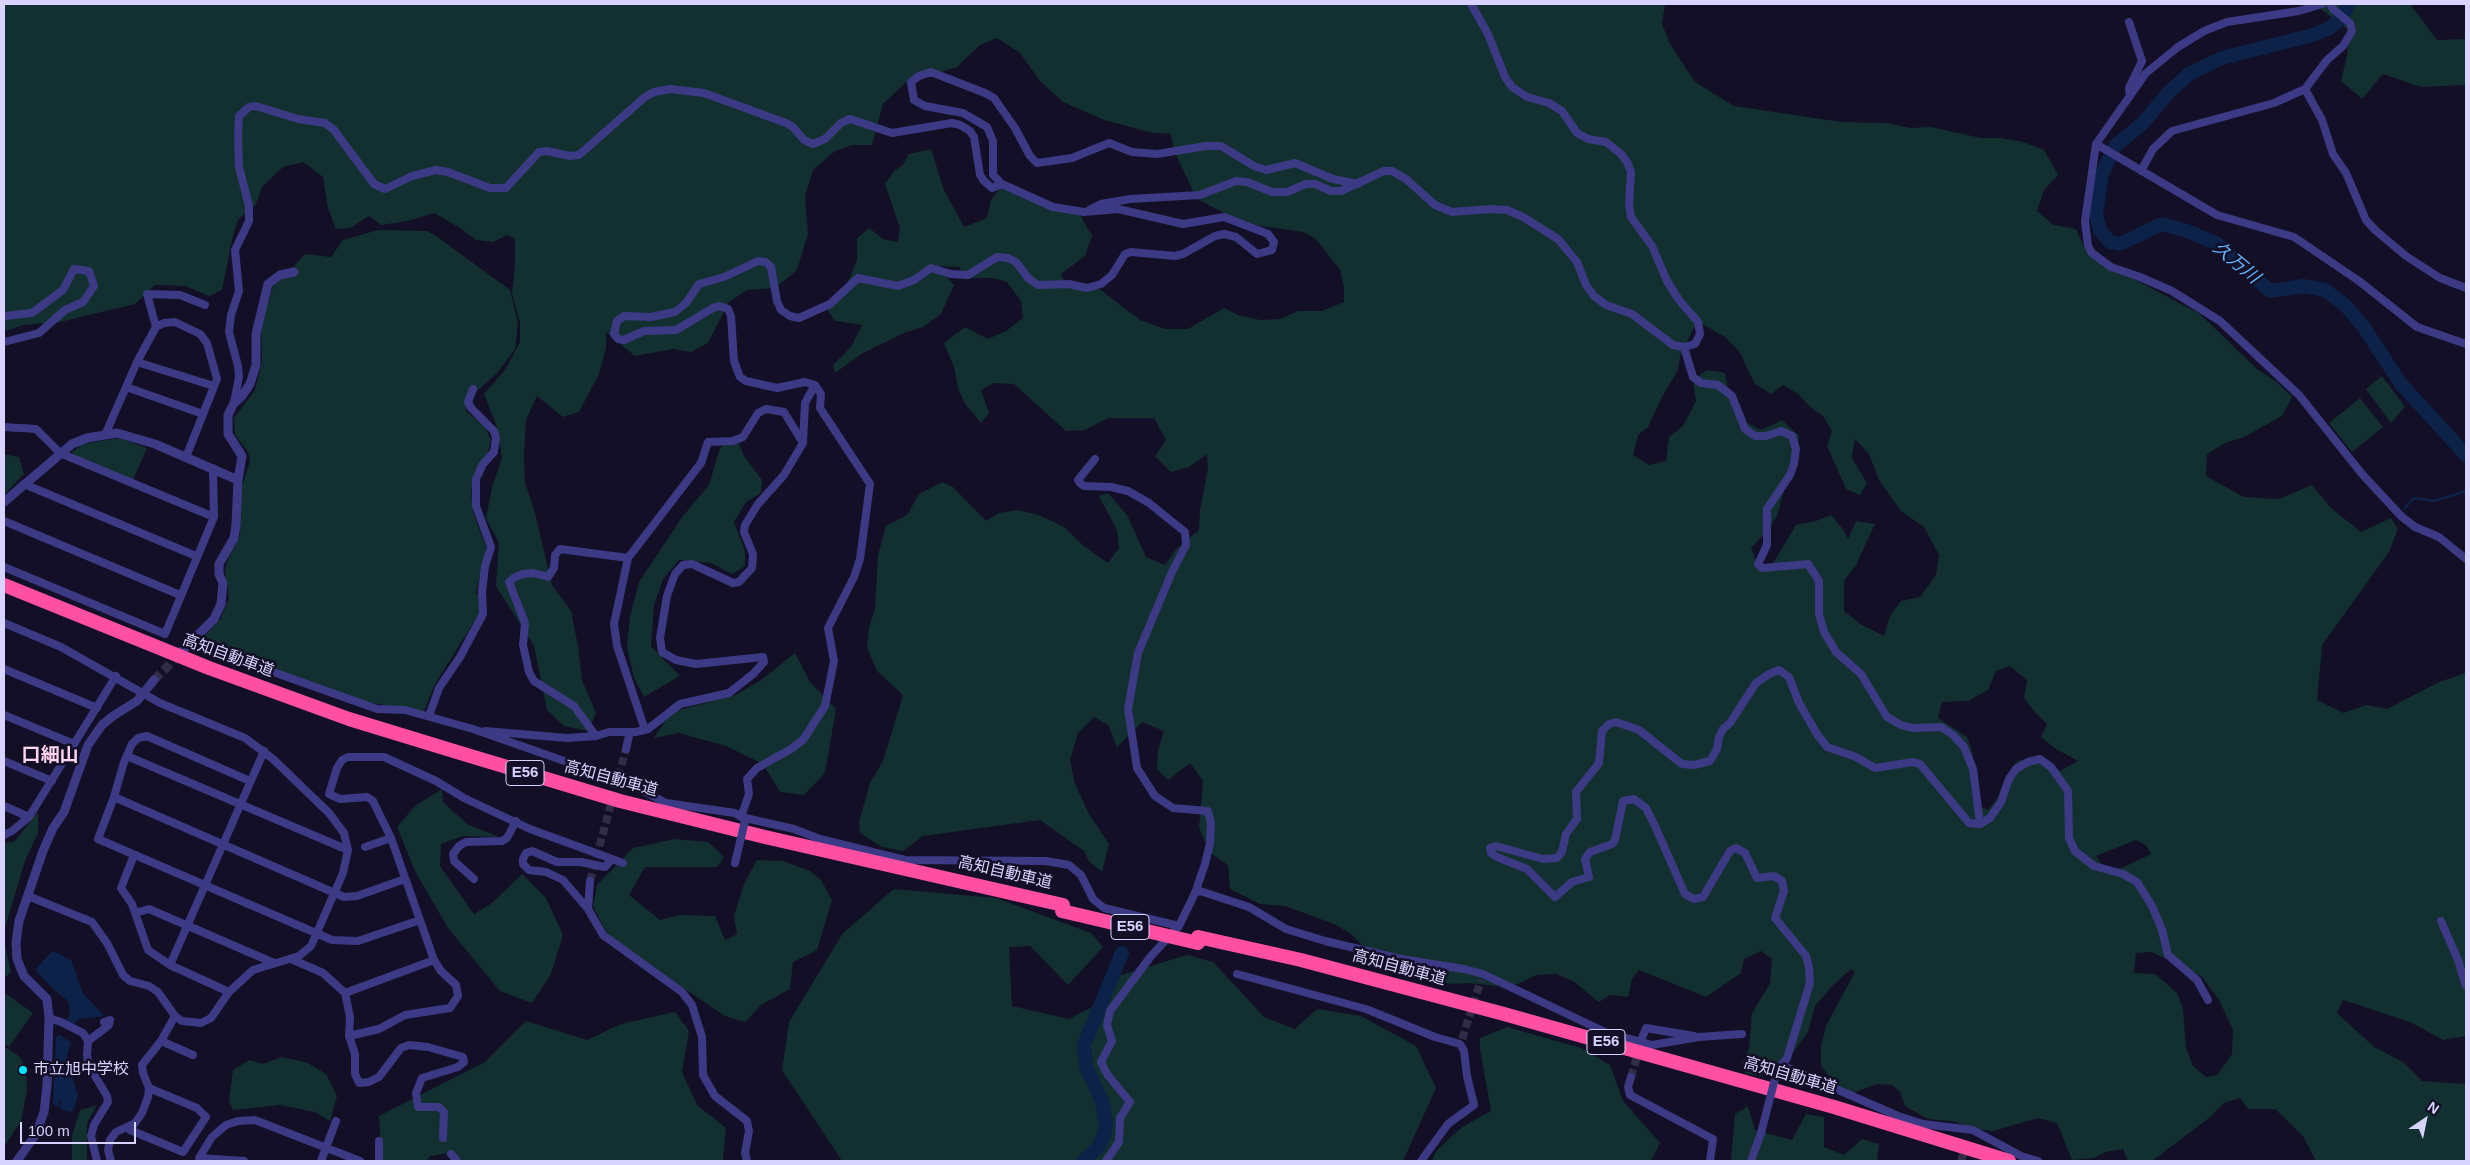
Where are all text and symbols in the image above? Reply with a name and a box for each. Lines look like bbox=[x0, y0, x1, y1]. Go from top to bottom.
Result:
water label: 久万川 bbox=[2208, 237, 2264, 289]
street label: 高知自動車道 bbox=[180, 631, 276, 681]
district label: 口細山 bbox=[22, 745, 78, 767]
street label: 高知自動車道 bbox=[562, 757, 660, 801]
road number: E56 bbox=[506, 760, 544, 786]
street label: 高知自動車道 bbox=[956, 853, 1054, 893]
road number: E56 bbox=[1111, 914, 1149, 940]
street label: 高知自動車道 bbox=[1350, 946, 1448, 990]
road number: E56 bbox=[1587, 1030, 1625, 1054]
street label: 高知自動車道 bbox=[1741, 1054, 1839, 1098]
place label: 市立旭中学校 bbox=[33, 1060, 129, 1080]
marker: 市立旭中学校 bbox=[17, 1064, 29, 1076]
north arrow bbox=[2400, 1095, 2450, 1145]
text: N bbox=[2425, 1098, 2442, 1117]
scale bar bbox=[22, 1112, 139, 1144]
text: 100 m bbox=[28, 1122, 70, 1139]

